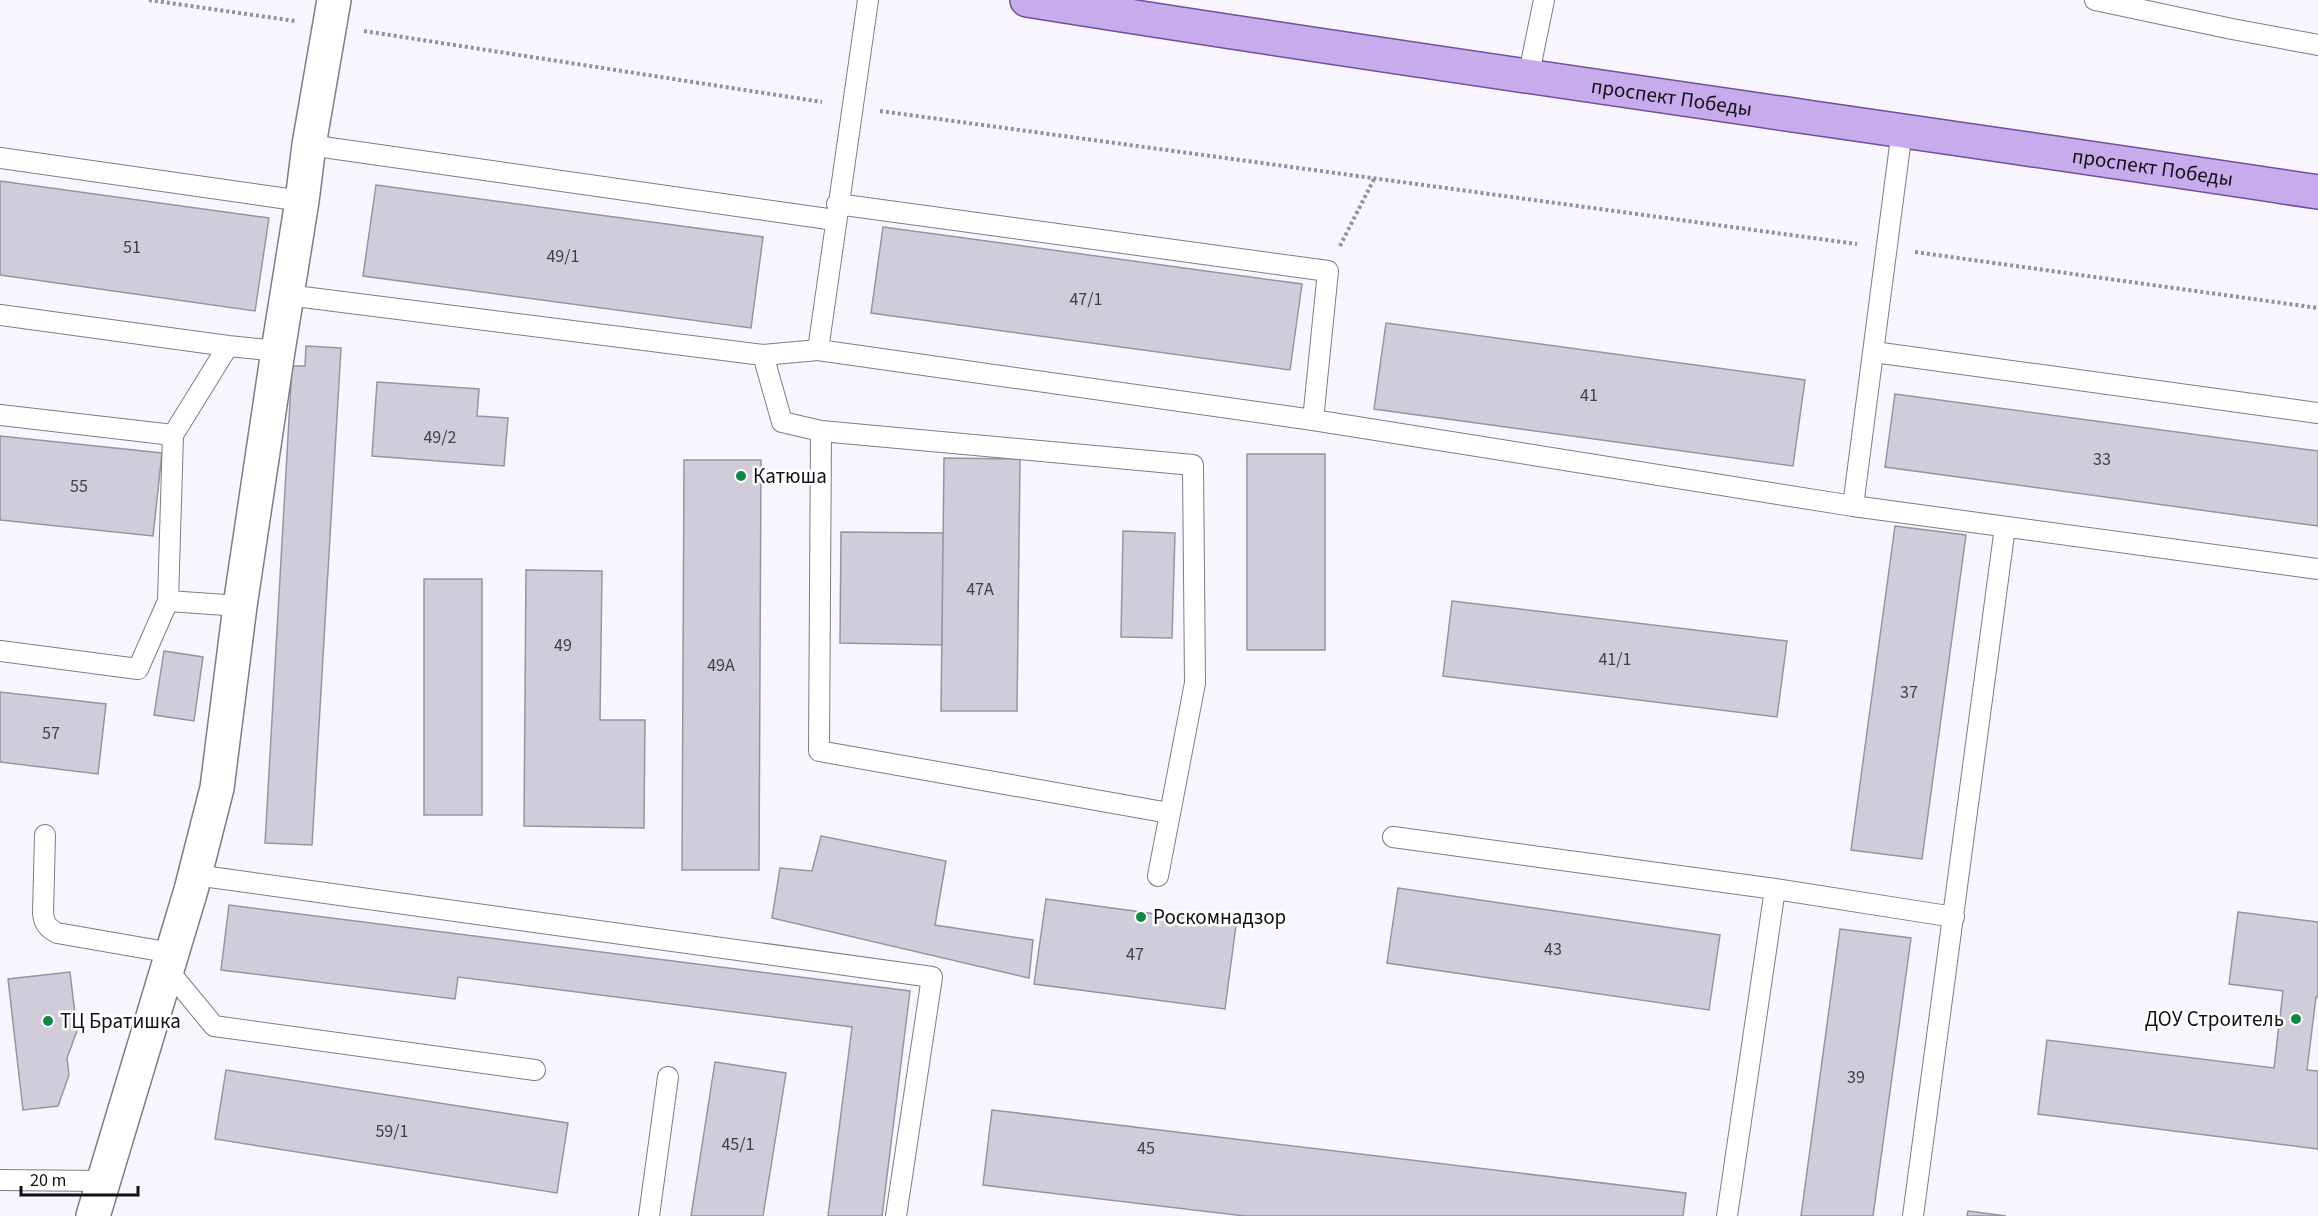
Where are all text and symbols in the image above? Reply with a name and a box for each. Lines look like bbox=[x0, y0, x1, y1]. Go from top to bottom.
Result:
street label: проспект Победы bbox=[1589, 71, 1754, 124]
street label: проспект Победы bbox=[2070, 141, 2235, 194]
house number: 51 bbox=[123, 235, 141, 260]
house number: 49/1 bbox=[546, 244, 580, 269]
house number: 47/1 bbox=[1069, 287, 1103, 312]
house number: 41 bbox=[1580, 383, 1598, 408]
house number: 49/2 bbox=[423, 425, 457, 450]
house number: 33 bbox=[2093, 447, 2111, 472]
place label: Катюша bbox=[753, 461, 827, 491]
marker: Катюша bbox=[734, 469, 748, 483]
house number: 55 bbox=[70, 474, 88, 499]
house number: 47А bbox=[966, 577, 994, 602]
house number: 49 bbox=[554, 633, 572, 658]
house number: 41/1 bbox=[1598, 647, 1632, 672]
house number: 49А bbox=[707, 653, 735, 678]
house number: 37 bbox=[1900, 680, 1918, 705]
house number: 57 bbox=[42, 721, 60, 746]
place label: Роскомнадзор bbox=[1153, 902, 1286, 932]
marker: Роскомнадзор bbox=[1134, 910, 1148, 924]
house number: 43 bbox=[1544, 937, 1562, 962]
house number: 47 bbox=[1126, 942, 1144, 967]
place label: ДОУ Строитель bbox=[2145, 1004, 2284, 1034]
place label: ТЦ Братишка bbox=[60, 1006, 181, 1036]
marker: ДОУ Строитель bbox=[2289, 1012, 2303, 1026]
marker: ТЦ Братишка bbox=[41, 1014, 55, 1028]
house number: 39 bbox=[1847, 1065, 1865, 1090]
house number: 59/1 bbox=[375, 1119, 409, 1144]
house number: 45/1 bbox=[721, 1132, 755, 1157]
house number: 45 bbox=[1137, 1136, 1155, 1161]
scale bar bbox=[21, 1159, 138, 1197]
text: 20 m bbox=[30, 1168, 66, 1193]

